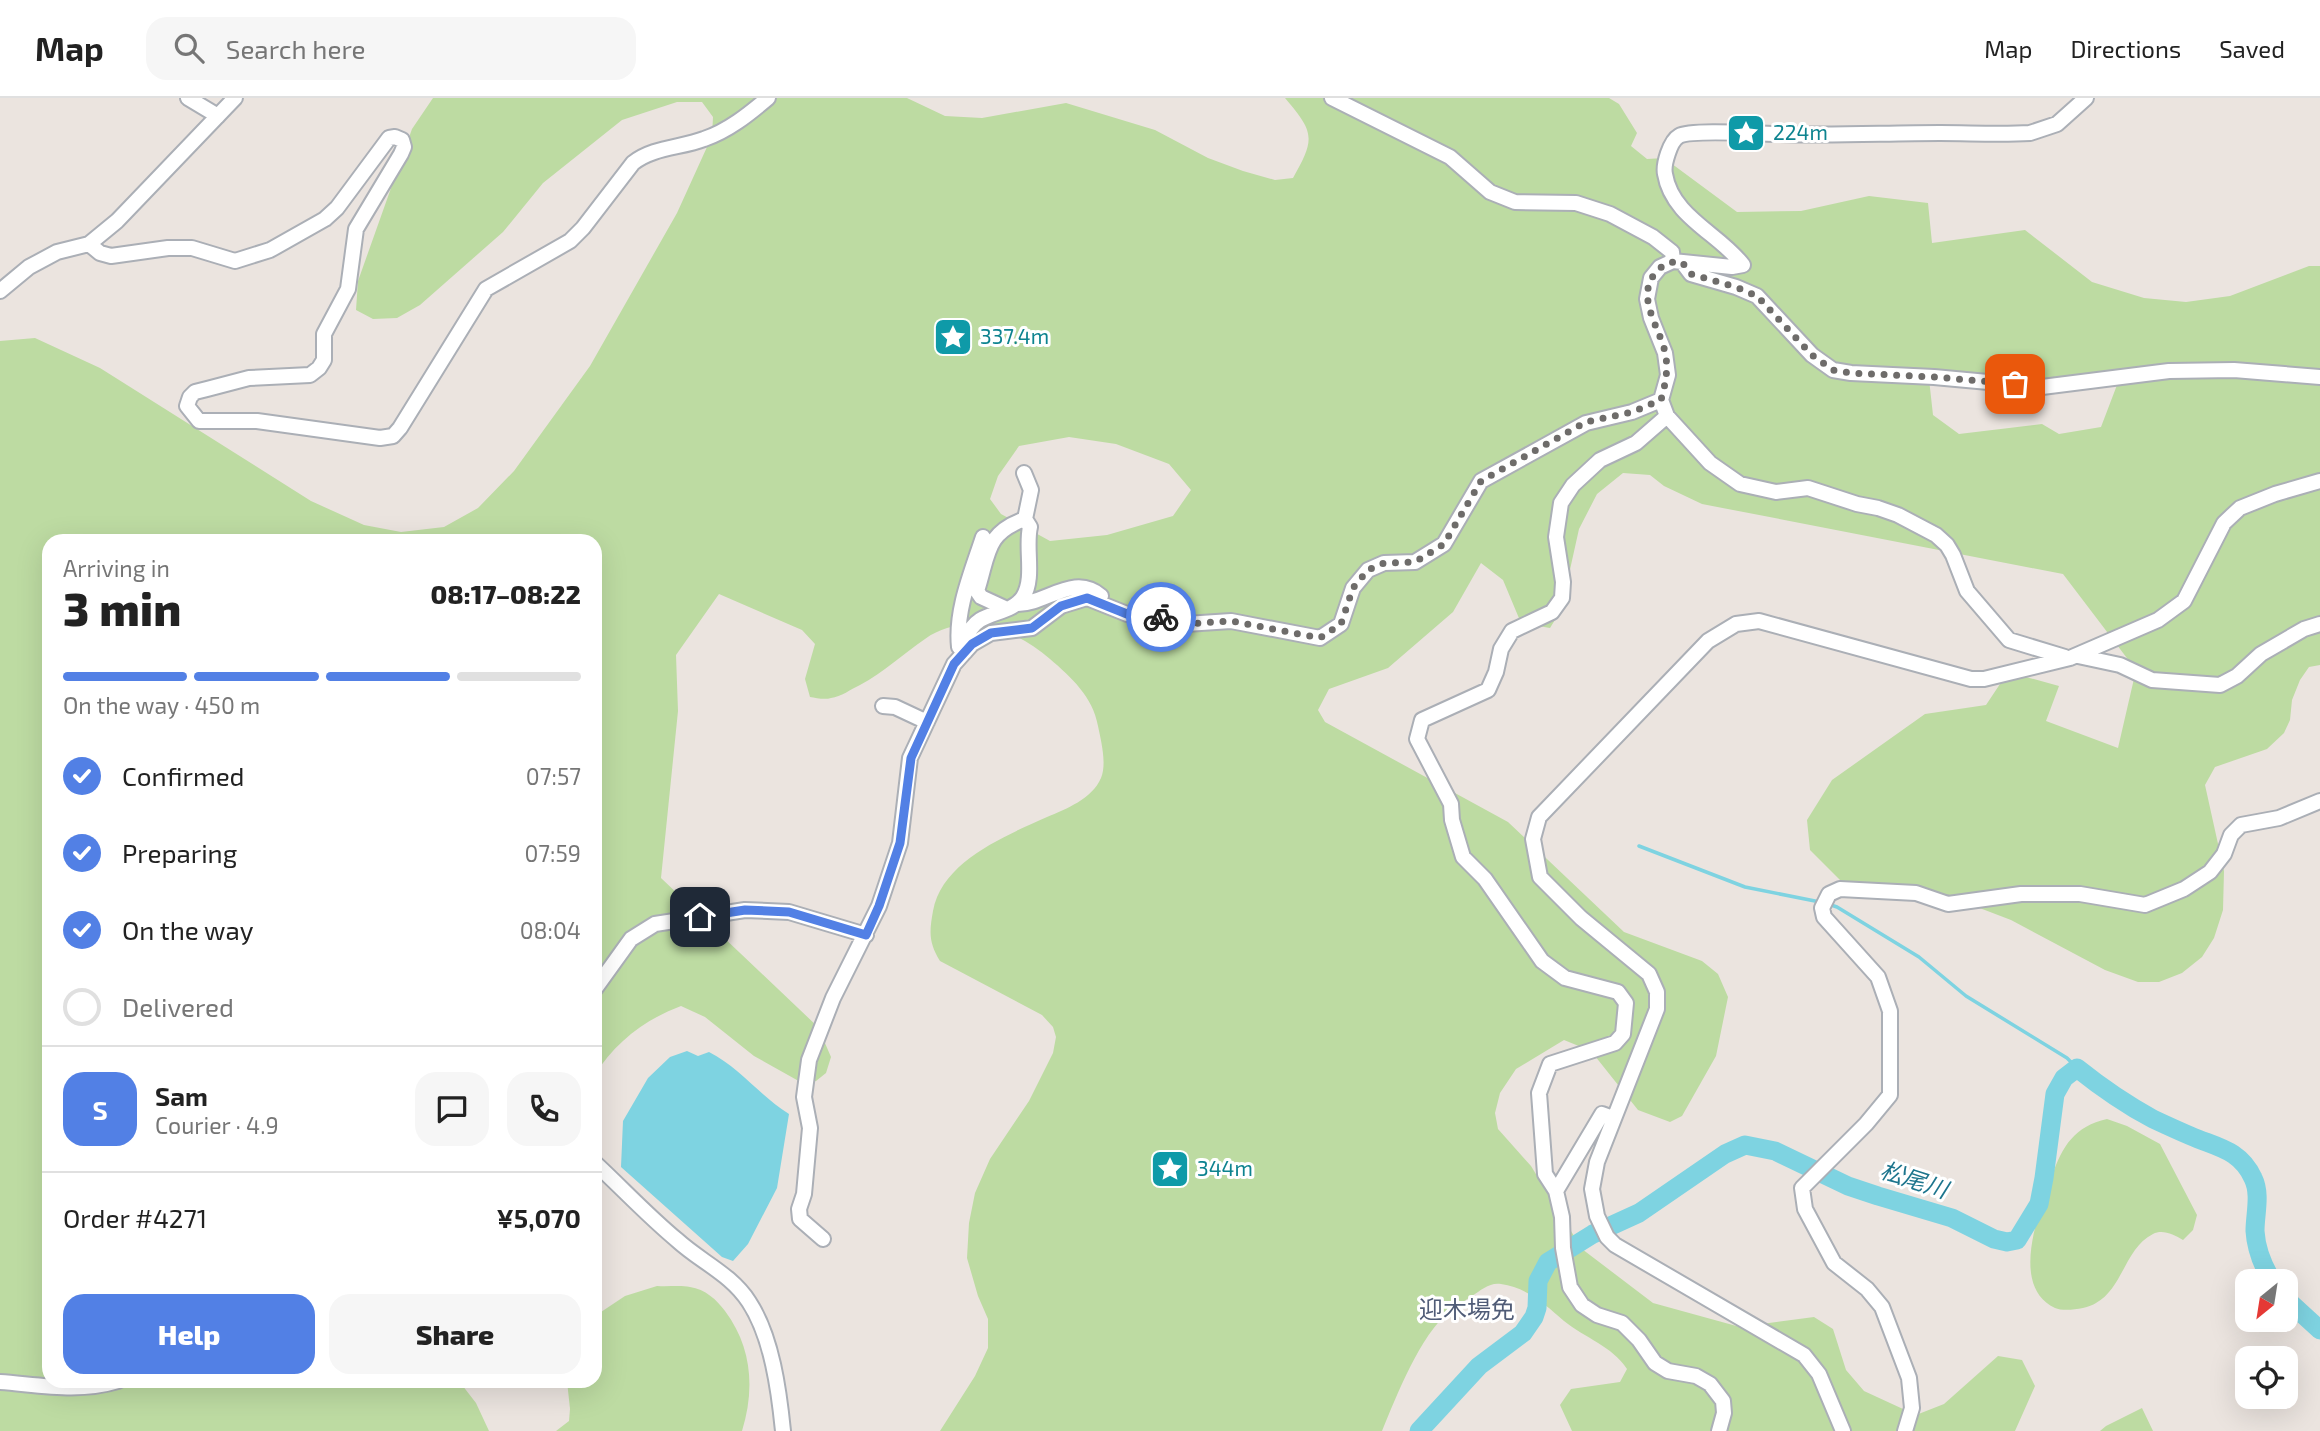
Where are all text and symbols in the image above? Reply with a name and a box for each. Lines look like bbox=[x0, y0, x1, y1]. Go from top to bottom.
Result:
search box bbox=[146, 17, 636, 80]
text: Map bbox=[35, 28, 104, 68]
icon: search bbox=[170, 29, 208, 67]
text: Search here bbox=[226, 33, 365, 64]
text: Map bbox=[1984, 34, 2032, 63]
text: Directions bbox=[2070, 34, 2181, 63]
text: Saved bbox=[2219, 34, 2285, 63]
place icon: 224m bbox=[1725, 112, 1767, 154]
place label: 224m bbox=[1773, 119, 1828, 144]
place icon: 337.4m bbox=[932, 316, 974, 358]
place label: 337.4m bbox=[980, 323, 1049, 348]
pin bbox=[1985, 354, 2045, 414]
icon: bag bbox=[1996, 365, 2034, 403]
text: Arriving in bbox=[63, 554, 170, 582]
text: 08:17–08:22 bbox=[431, 578, 581, 609]
text: 3 min bbox=[63, 580, 181, 635]
courier bbox=[1126, 582, 1196, 652]
icon: bike bbox=[1142, 598, 1180, 636]
text: On the way · 450 m bbox=[63, 691, 260, 719]
icon: check bbox=[63, 757, 101, 795]
text: Confirmed bbox=[122, 760, 245, 791]
text: 07:57 bbox=[526, 762, 581, 790]
icon: check bbox=[63, 834, 101, 872]
text: Preparing bbox=[122, 837, 237, 868]
text: 07:59 bbox=[524, 839, 581, 867]
pin bbox=[670, 887, 730, 947]
icon: home bbox=[681, 898, 719, 936]
icon: check bbox=[63, 911, 101, 949]
text: On the way bbox=[122, 914, 253, 945]
text: 08:04 bbox=[520, 916, 581, 944]
text: Delivered bbox=[122, 991, 234, 1022]
button: chat bbox=[415, 1072, 489, 1146]
button: phone bbox=[507, 1072, 581, 1146]
text: Sam bbox=[155, 1080, 208, 1111]
text: S bbox=[92, 1094, 108, 1125]
text: Courier · 4.9 bbox=[155, 1111, 279, 1139]
place icon: 344m bbox=[1149, 1148, 1191, 1190]
place label: 344m bbox=[1197, 1155, 1253, 1180]
water label: 松尾川 bbox=[1877, 1155, 1954, 1204]
text: Order #4271 bbox=[63, 1202, 207, 1233]
text: ¥5,070 bbox=[497, 1202, 581, 1233]
north arrow bbox=[2235, 1269, 2298, 1332]
map controls bbox=[2235, 1269, 2298, 1409]
button: Help bbox=[63, 1294, 315, 1374]
button: Share bbox=[329, 1294, 581, 1374]
district label: 迎木場免 bbox=[1419, 1294, 1515, 1323]
button: locate bbox=[2235, 1346, 2298, 1409]

